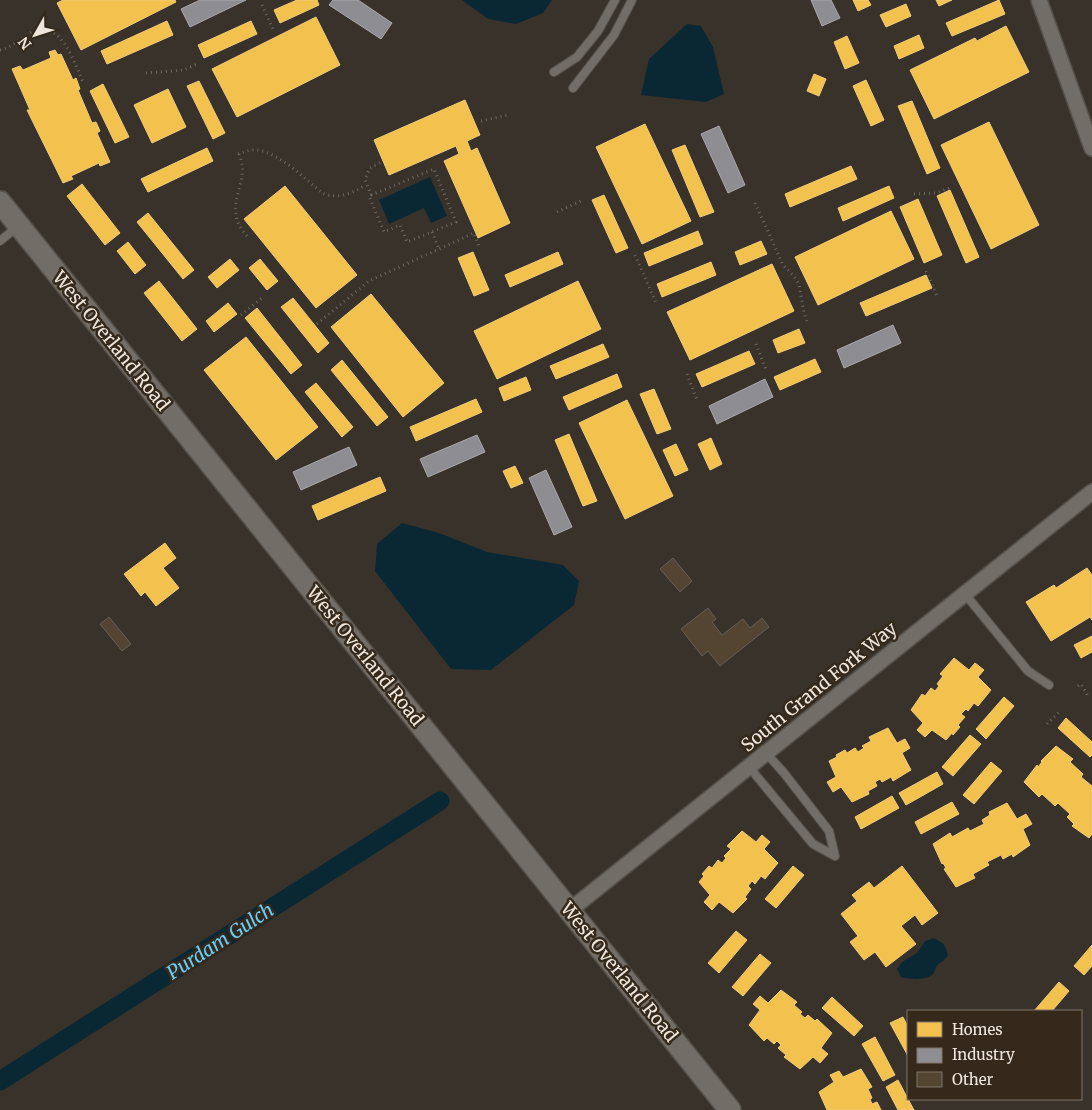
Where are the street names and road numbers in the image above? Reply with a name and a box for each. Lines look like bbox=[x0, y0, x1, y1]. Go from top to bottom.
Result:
street label: West Overland Road bbox=[47, 265, 175, 415]
street label: West Overland Road bbox=[301, 580, 429, 730]
street label: South Grand Fork Way bbox=[736, 616, 902, 757]
street label: West Overland Road bbox=[555, 896, 683, 1046]

